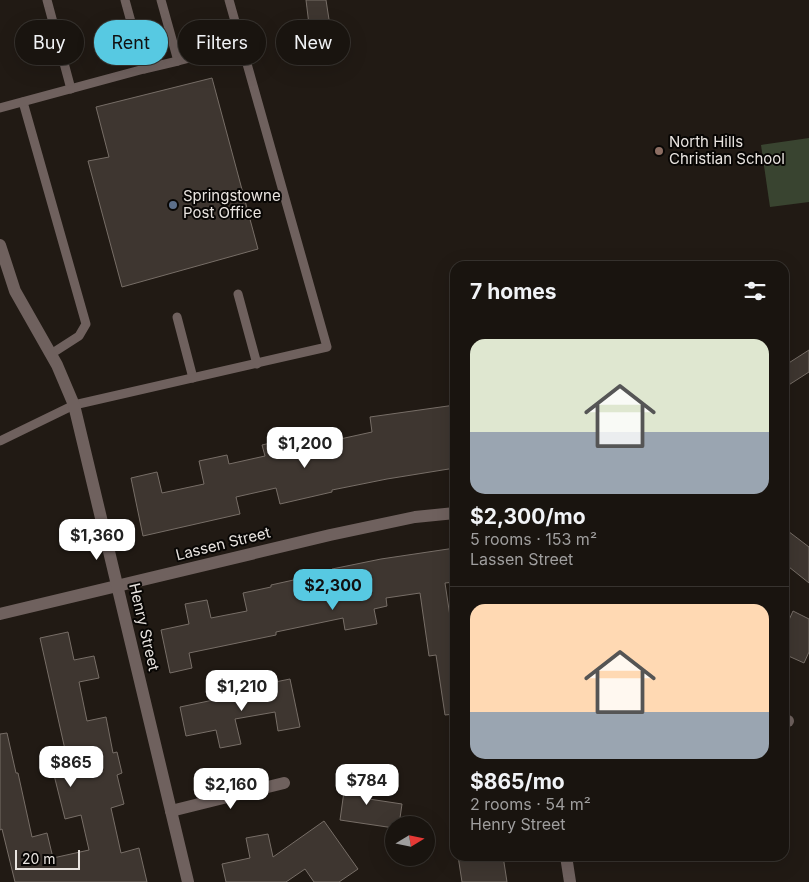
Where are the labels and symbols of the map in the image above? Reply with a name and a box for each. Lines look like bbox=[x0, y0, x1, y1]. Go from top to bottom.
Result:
place label: North Hills Christian School bbox=[669, 132, 785, 168]
marker: North Hills Christian School bbox=[653, 145, 665, 157]
place label: Springstowne Post Office bbox=[183, 186, 281, 222]
marker: Springstowne Post Office bbox=[167, 199, 179, 211]
pin: $1,200 bbox=[264, 426, 346, 469]
pin: $1,360 bbox=[56, 518, 138, 561]
street label: Lassen Street bbox=[174, 523, 272, 564]
pin: $2,300 bbox=[292, 568, 374, 611]
street label: Henry Street bbox=[125, 581, 164, 673]
pin: $1,210 bbox=[201, 670, 283, 712]
pin: $865 bbox=[41, 746, 101, 788]
pin: $784 bbox=[337, 764, 397, 806]
pin: $2,160 bbox=[190, 768, 272, 810]
north arrow bbox=[385, 816, 435, 866]
scale bar bbox=[15, 847, 80, 870]

